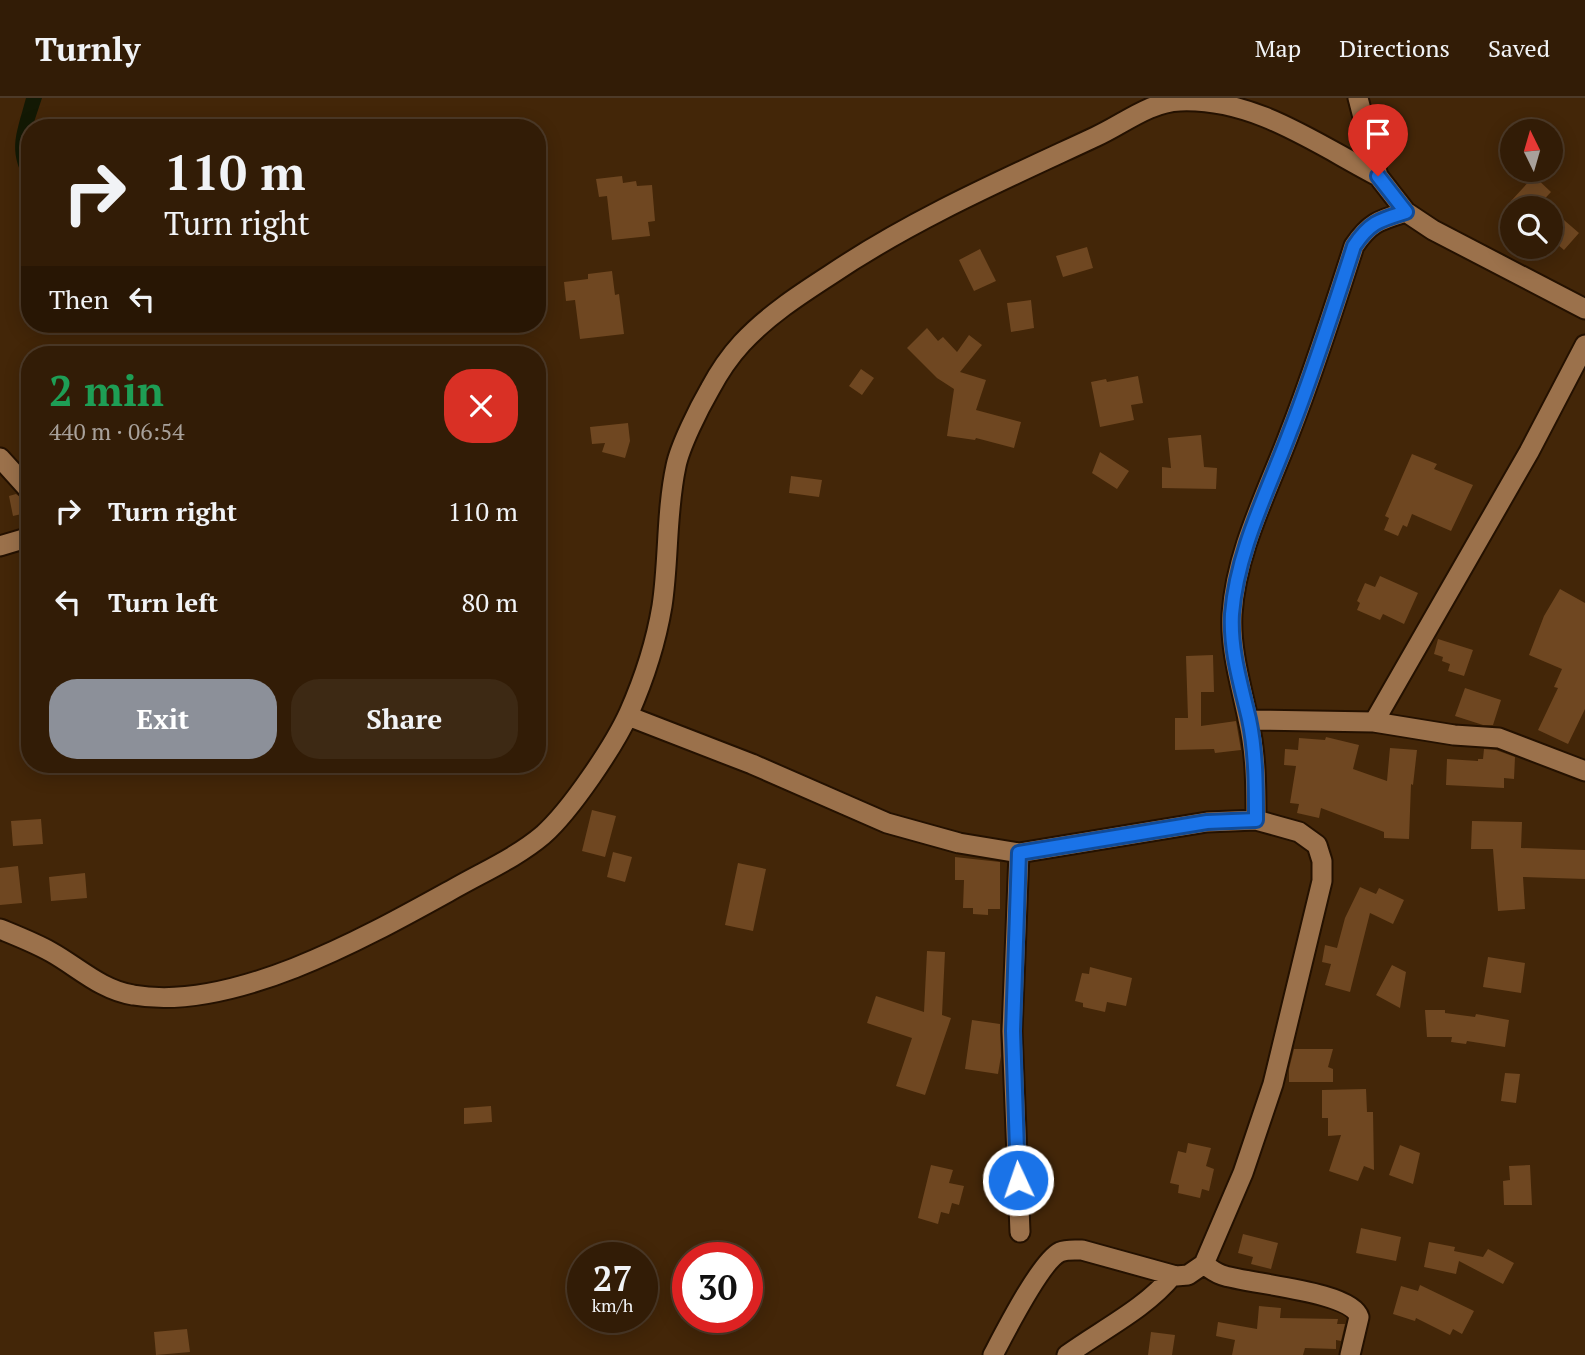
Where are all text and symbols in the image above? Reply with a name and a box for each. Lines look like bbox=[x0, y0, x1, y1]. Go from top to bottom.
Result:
text: Turnly bbox=[35, 27, 140, 70]
text: Map bbox=[1255, 32, 1301, 64]
text: Directions bbox=[1339, 32, 1450, 64]
text: Saved bbox=[1488, 32, 1550, 64]
pin bbox=[1348, 104, 1408, 176]
icon: arrive bbox=[1359, 115, 1397, 153]
north arrow bbox=[1500, 119, 1563, 182]
map controls bbox=[1500, 119, 1563, 259]
text: 110 m bbox=[164, 139, 306, 204]
icon: right bbox=[49, 147, 140, 238]
button: search bbox=[1500, 196, 1563, 259]
text: Turn right bbox=[164, 202, 310, 244]
icon: left bbox=[123, 280, 161, 318]
text: Then bbox=[49, 282, 109, 316]
text: 2 min bbox=[49, 362, 164, 418]
button: close bbox=[444, 369, 518, 443]
text: 440 m · 06:54 bbox=[49, 416, 184, 447]
icon: right bbox=[49, 492, 87, 530]
text: Turn right bbox=[108, 494, 237, 528]
text: 110 m bbox=[448, 494, 518, 528]
icon: left bbox=[49, 583, 87, 621]
text: Turn left bbox=[108, 585, 218, 619]
text: 80 m bbox=[462, 585, 518, 619]
button: Exit bbox=[49, 679, 277, 759]
button: Share bbox=[291, 679, 518, 759]
position arrow bbox=[981, 1143, 1055, 1217]
speed limit sign: 30 bbox=[672, 1242, 763, 1333]
text: 27 bbox=[593, 1255, 632, 1301]
text: km/h bbox=[592, 1293, 633, 1317]

